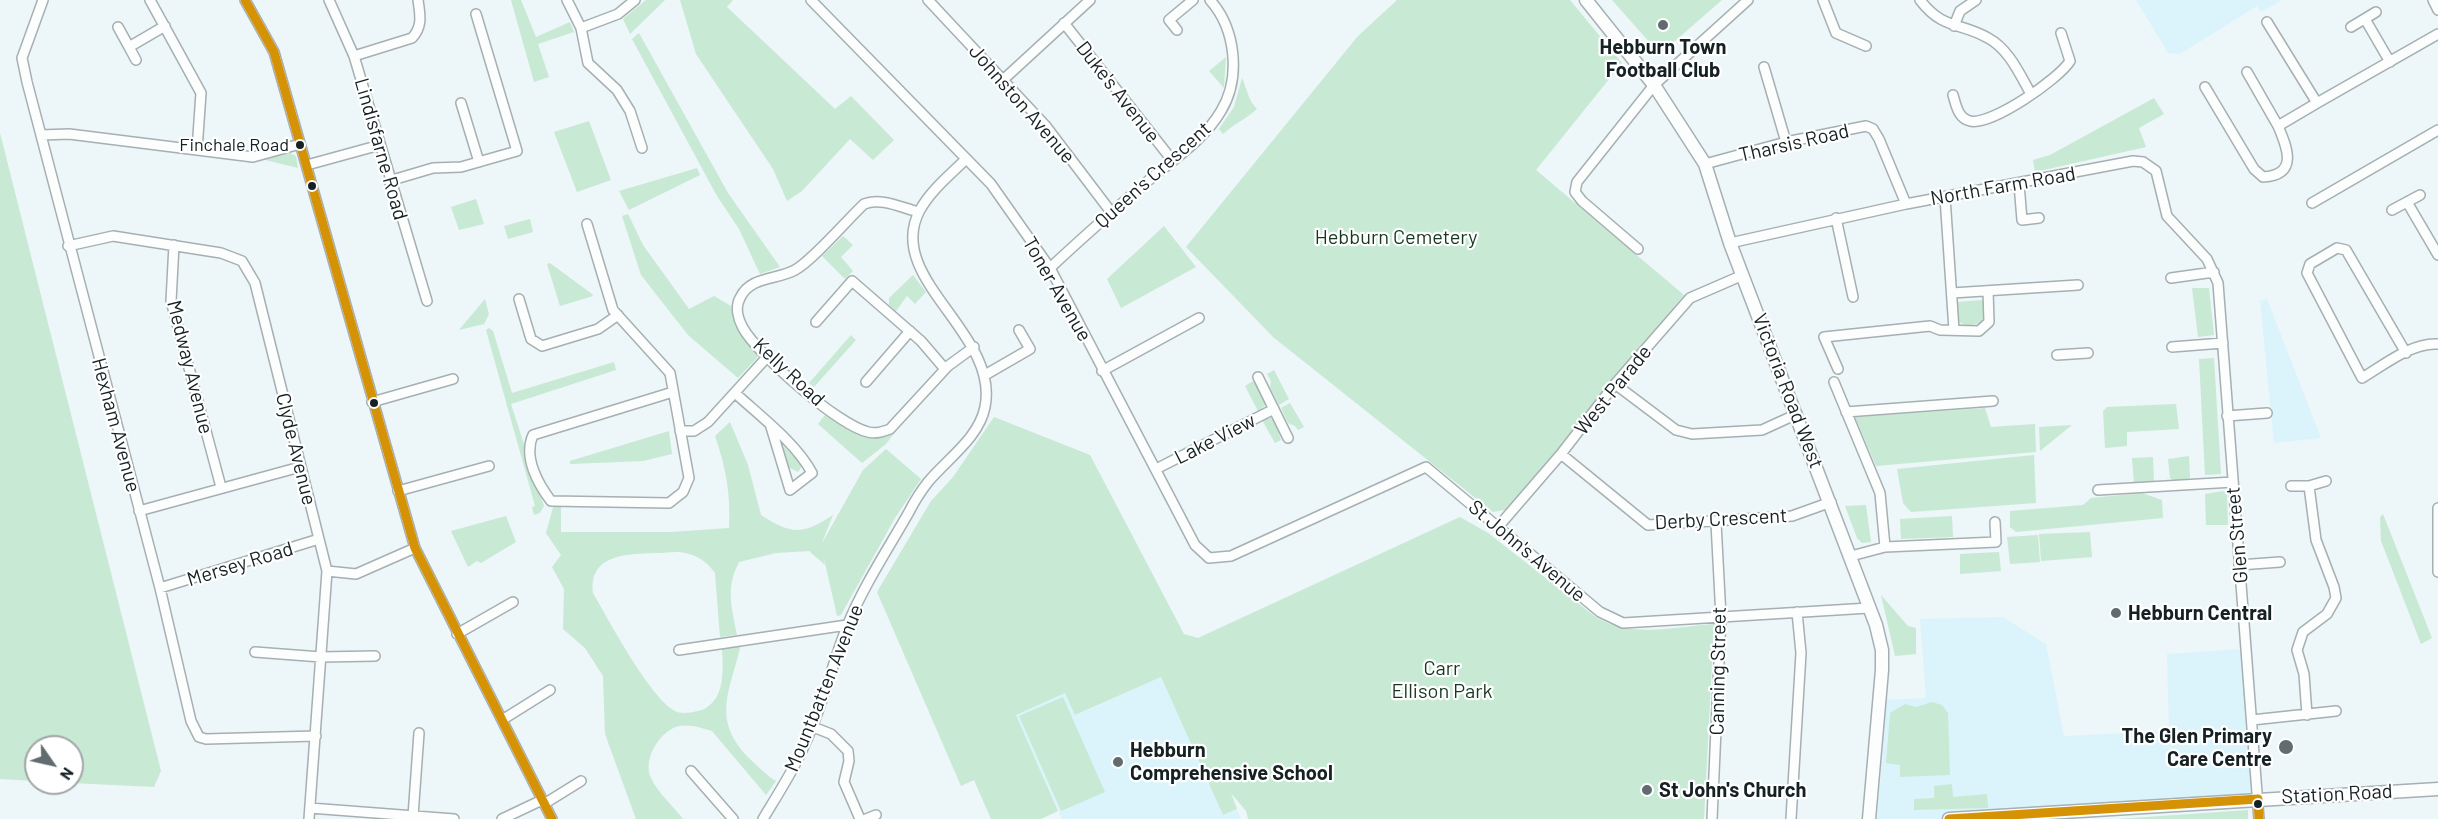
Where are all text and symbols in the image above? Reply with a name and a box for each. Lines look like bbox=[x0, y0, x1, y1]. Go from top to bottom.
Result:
marker: Hebburn Town Football Club bbox=[1656, 18, 1670, 32]
place label: Hebburn Town Football Club bbox=[1600, 35, 1726, 82]
street label: Duke's Avenue bbox=[1071, 37, 1165, 147]
street label: Johnston Avenue bbox=[964, 40, 1080, 168]
street label: Lindisfarne Road bbox=[349, 75, 413, 223]
street label: Queen's Crescent bbox=[1090, 117, 1216, 233]
street label: Tharsis Road bbox=[1737, 119, 1851, 167]
place label: Finchale Road bbox=[179, 134, 289, 156]
marker: Finchale Road bbox=[294, 139, 306, 151]
street label: North Farm Road bbox=[1929, 161, 2077, 211]
unlabelled marker bbox=[306, 180, 318, 192]
park label: Hebburn Cemetery bbox=[1315, 225, 1477, 249]
street label: Toner Avenue bbox=[1017, 232, 1097, 346]
street label: Medway Avenue bbox=[162, 298, 218, 436]
street label: Victoria Road West bbox=[1747, 310, 1829, 472]
street label: Kelly Road bbox=[748, 333, 830, 411]
street label: West Parade bbox=[1569, 340, 1657, 440]
street label: Hexham Avenue bbox=[87, 355, 145, 495]
street label: Clyde Avenue bbox=[270, 390, 322, 508]
unlabelled marker bbox=[368, 397, 380, 409]
street label: Lake View bbox=[1171, 408, 1259, 470]
street label: Glen Street bbox=[2221, 486, 2253, 584]
street label: St John's Avenue bbox=[1463, 495, 1591, 607]
street label: Derby Crescent bbox=[1654, 504, 1788, 534]
street label: Mersey Road bbox=[184, 536, 296, 592]
street label: Mountbatten Avenue bbox=[779, 601, 869, 775]
place label: Hebburn Central bbox=[2128, 601, 2272, 625]
street label: Canning Street bbox=[1705, 606, 1731, 736]
marker: Hebburn Central bbox=[2109, 606, 2123, 620]
park label: Carr Ellison Park bbox=[1392, 656, 1492, 703]
place label: The Glen Primary Care Centre bbox=[2122, 724, 2272, 771]
north arrow bbox=[24, 735, 84, 795]
place label: Hebburn Comprehensive School bbox=[1130, 738, 1333, 785]
marker: The Glen Primary Care Centre bbox=[2277, 738, 2295, 756]
marker: Hebburn Comprehensive School bbox=[1111, 755, 1125, 769]
text: N bbox=[57, 764, 79, 784]
place label: St John's Church bbox=[1659, 778, 1806, 802]
street label: Station Road bbox=[2281, 779, 2393, 809]
marker: St John's Church bbox=[1640, 783, 1654, 797]
unlabelled marker bbox=[2252, 798, 2264, 810]

